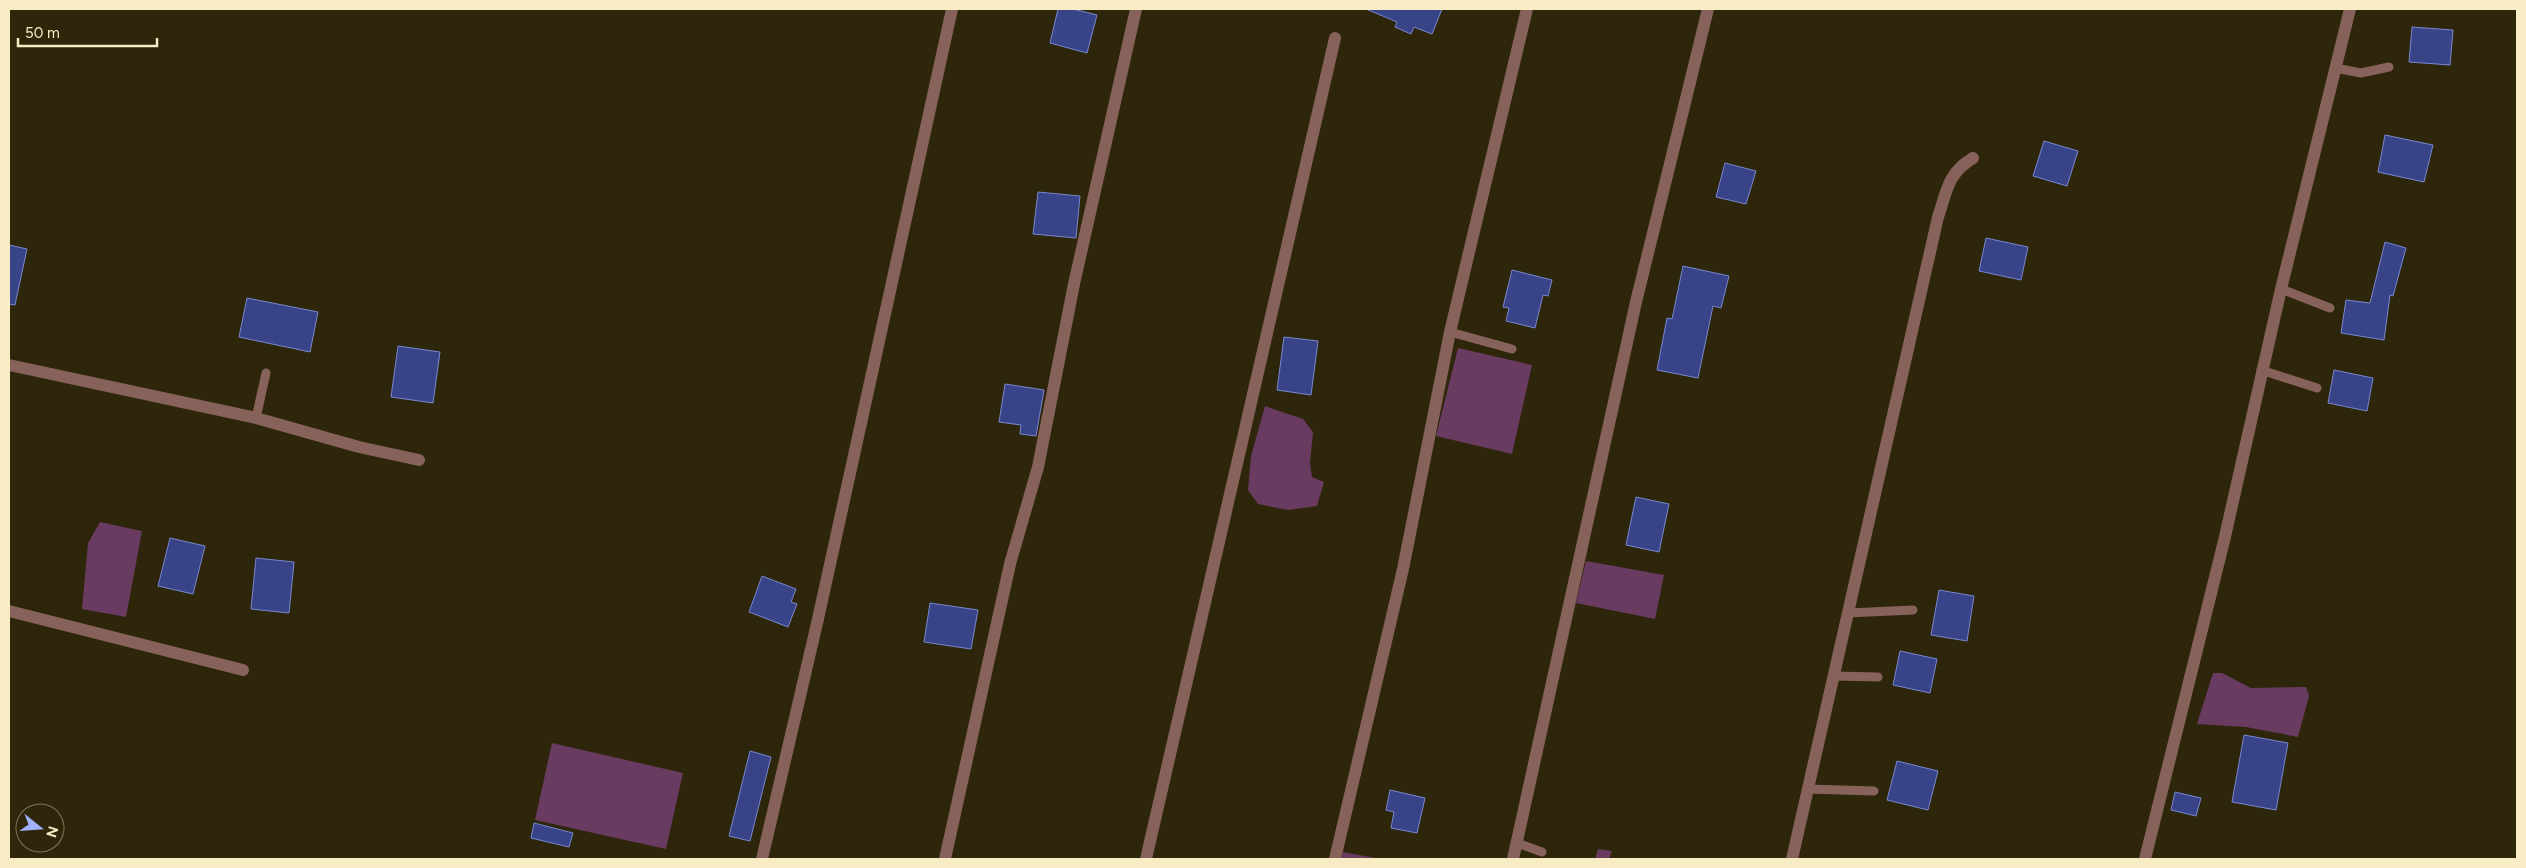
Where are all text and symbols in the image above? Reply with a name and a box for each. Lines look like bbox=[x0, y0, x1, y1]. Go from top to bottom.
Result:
scale bar bbox=[18, 15, 156, 47]
text: 50 m bbox=[25, 24, 60, 42]
north arrow bbox=[15, 803, 65, 853]
text: N bbox=[42, 824, 62, 839]

